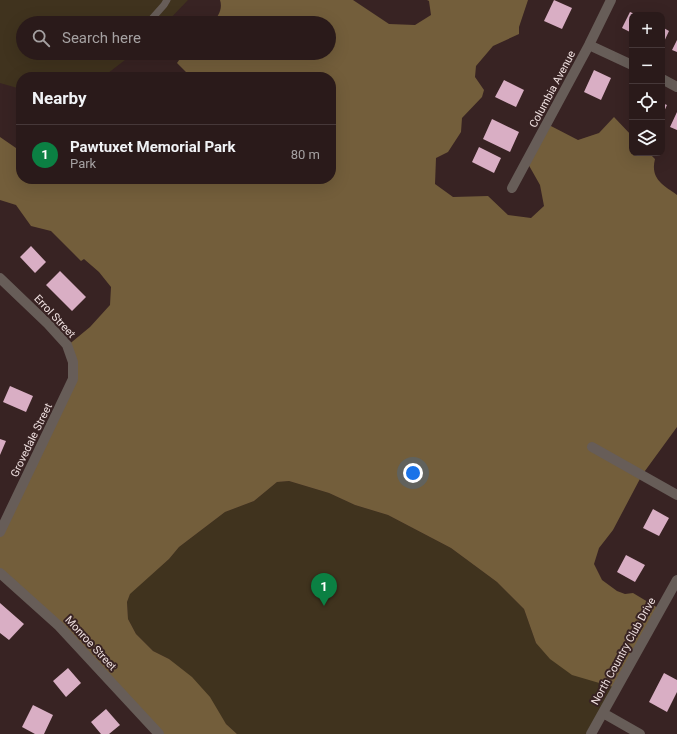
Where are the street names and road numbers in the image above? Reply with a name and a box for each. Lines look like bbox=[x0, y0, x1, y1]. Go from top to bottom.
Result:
street label: Columbia Avenue bbox=[527, 48, 578, 130]
street label: Errol Street bbox=[31, 292, 78, 341]
street label: Grovedale Street bbox=[8, 401, 55, 479]
street label: North Country Club Drive bbox=[588, 595, 659, 707]
street label: Monroe Street bbox=[62, 614, 119, 673]

